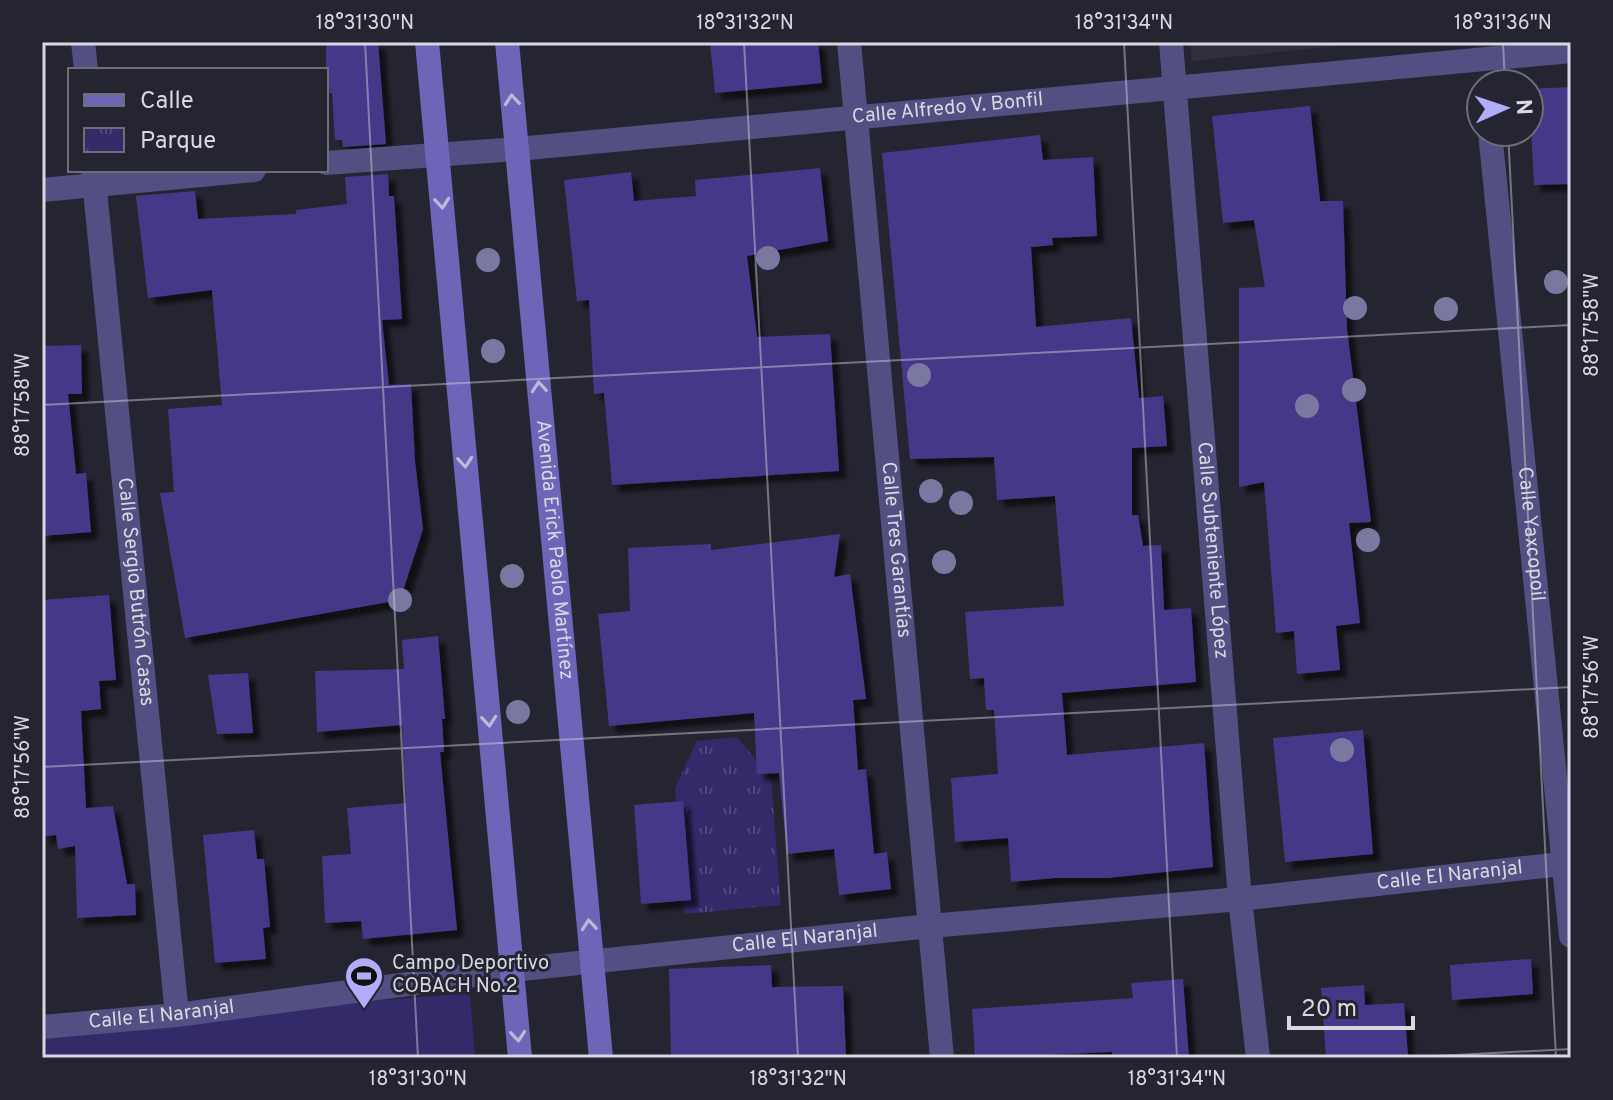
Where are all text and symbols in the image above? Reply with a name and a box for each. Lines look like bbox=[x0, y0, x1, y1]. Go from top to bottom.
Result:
text: 18°31'30"N bbox=[316, 11, 414, 37]
text: 18°31'32"N bbox=[696, 11, 794, 37]
text: 18°31'34"N bbox=[1075, 11, 1173, 37]
text: 18°31'36"N bbox=[1454, 11, 1552, 37]
legend bbox=[68, 68, 328, 172]
north arrow bbox=[1465, 68, 1545, 148]
text: Calle bbox=[140, 87, 194, 117]
street label: Calle Alfredo V. Bonfil bbox=[851, 87, 1044, 131]
one-way arrow bbox=[504, 93, 521, 106]
text: N bbox=[1509, 98, 1536, 116]
text: Parque bbox=[140, 127, 216, 157]
one-way arrow bbox=[433, 197, 450, 210]
text: 88°17'58"W bbox=[1580, 273, 1606, 377]
text: 88°17'58"W bbox=[11, 353, 37, 457]
one-way arrow bbox=[531, 380, 548, 393]
street label: Avenida Erick Paolo Martínez bbox=[529, 419, 579, 681]
street label: Calle Subteniente López bbox=[1190, 441, 1234, 660]
one-way arrow bbox=[457, 456, 474, 469]
street label: Calle Tres Garantías bbox=[874, 461, 916, 639]
street label: Calle Yaxcopoil bbox=[1511, 465, 1550, 602]
street label: Calle Sergio Butrón Casas bbox=[111, 476, 159, 708]
text: 88°17'56"W bbox=[1580, 635, 1606, 739]
text: 88°17'56"W bbox=[11, 715, 37, 819]
one-way arrow bbox=[481, 715, 498, 728]
street label: Calle El Naranjal bbox=[1375, 855, 1524, 897]
one-way arrow bbox=[580, 918, 597, 931]
street label: Calle El Naranjal bbox=[731, 919, 879, 960]
place label: Campo Deportivo COBACH No.2 bbox=[392, 951, 549, 1000]
sports icon: Campo Deportivo COBACH No.2 bbox=[343, 955, 385, 1010]
scale bar bbox=[1289, 980, 1413, 1030]
street label: Calle El Naranjal bbox=[87, 994, 236, 1036]
text: 20 m bbox=[1301, 995, 1357, 1025]
one-way arrow bbox=[509, 1030, 526, 1043]
text: 18°31'30"N bbox=[369, 1067, 467, 1093]
text: 18°31'32"N bbox=[749, 1067, 847, 1093]
text: 18°31'34"N bbox=[1128, 1067, 1226, 1093]

